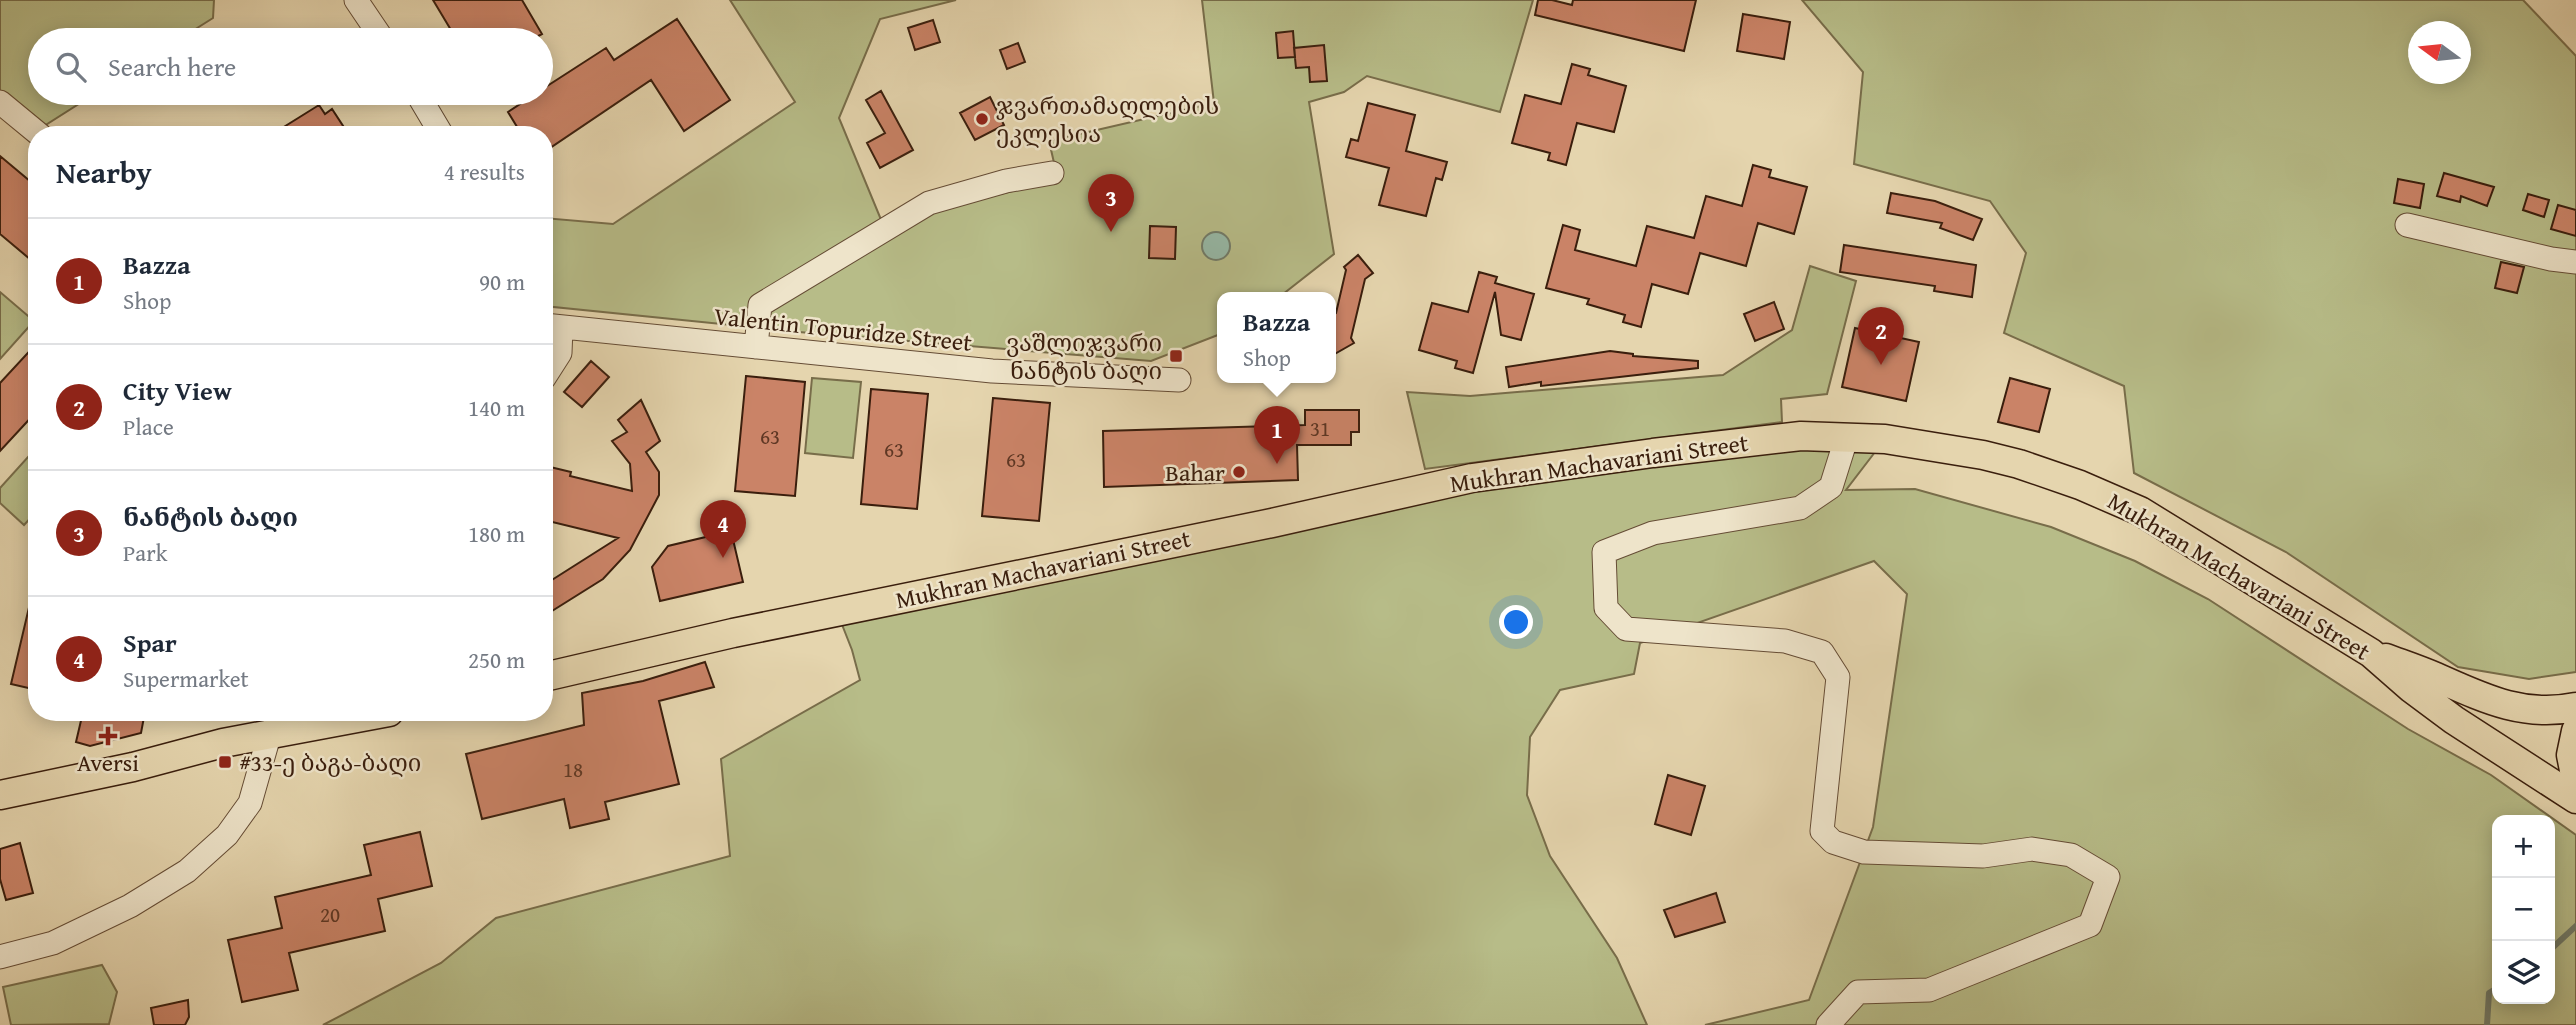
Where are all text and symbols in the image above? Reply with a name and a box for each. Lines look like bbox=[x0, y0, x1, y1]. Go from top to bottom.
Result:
north arrow bbox=[2408, 21, 2471, 84]
search box bbox=[28, 28, 553, 105]
text: Search here bbox=[108, 47, 236, 86]
icon: search bbox=[52, 48, 90, 86]
place label: ჯვართამაღლების ეკლესია bbox=[996, 88, 1219, 151]
marker: ჯვართამაღლების ეკლესია bbox=[974, 111, 990, 127]
text: Nearby bbox=[56, 150, 152, 194]
text: 4 results bbox=[444, 155, 525, 188]
pin: 3 bbox=[1088, 174, 1134, 232]
text: Bazza bbox=[123, 245, 191, 284]
text: 1 bbox=[73, 265, 85, 298]
text: 90 m bbox=[479, 265, 525, 298]
text: Shop bbox=[123, 284, 171, 317]
popup bbox=[1217, 292, 1336, 383]
street label: Valentin Topuridze Street bbox=[712, 298, 974, 360]
text: Bazza bbox=[1243, 302, 1310, 341]
pin: 2 bbox=[1858, 307, 1904, 365]
place label: ვაშლიჯვარი ნანტის ბაღი bbox=[1006, 325, 1162, 388]
text: Shop bbox=[1243, 341, 1291, 374]
marker: ვაშლიჯვარი ნანტის ბაღი bbox=[1168, 348, 1184, 364]
text: City View bbox=[123, 371, 232, 410]
text: 2 bbox=[73, 391, 85, 424]
text: 140 m bbox=[468, 391, 525, 424]
pin: 1 bbox=[1254, 406, 1300, 464]
text: Place bbox=[123, 410, 174, 443]
house number: 31 bbox=[1310, 413, 1330, 444]
house number: 63 bbox=[760, 421, 780, 452]
street label: Mukhran Machavariani Street bbox=[1448, 425, 1751, 501]
house number: 63 bbox=[884, 434, 904, 465]
house number: 63 bbox=[1006, 444, 1026, 475]
place label: Bahar bbox=[1165, 455, 1225, 490]
marker: Bahar bbox=[1231, 464, 1247, 480]
street label: Mukhran Machavariani Street bbox=[2101, 484, 2377, 669]
text: ნანტის ბაღი bbox=[123, 497, 298, 536]
pin: 4 bbox=[700, 500, 746, 558]
text: 3 bbox=[73, 517, 85, 550]
text: 180 m bbox=[468, 517, 525, 550]
street label: Mukhran Machavariani Street bbox=[892, 520, 1194, 617]
text: Park bbox=[123, 536, 167, 569]
your location bbox=[1499, 605, 1533, 639]
text: Spar bbox=[123, 623, 177, 662]
text: 4 bbox=[73, 643, 85, 676]
text: 250 m bbox=[468, 643, 525, 676]
text: Supermarket bbox=[123, 662, 249, 695]
marker: Aversi bbox=[100, 728, 116, 744]
place label: Aversi bbox=[77, 745, 139, 780]
place label: #33-ე ბაგა-ბაღი bbox=[239, 745, 421, 780]
marker: #33-ე ბაგა-ბაღი bbox=[217, 754, 233, 770]
house number: 18 bbox=[563, 754, 583, 785]
map controls bbox=[2492, 815, 2555, 1004]
button: + bbox=[2492, 815, 2555, 878]
button: − bbox=[2492, 878, 2555, 941]
house number: 20 bbox=[320, 899, 340, 930]
button: layers bbox=[2492, 941, 2555, 1004]

